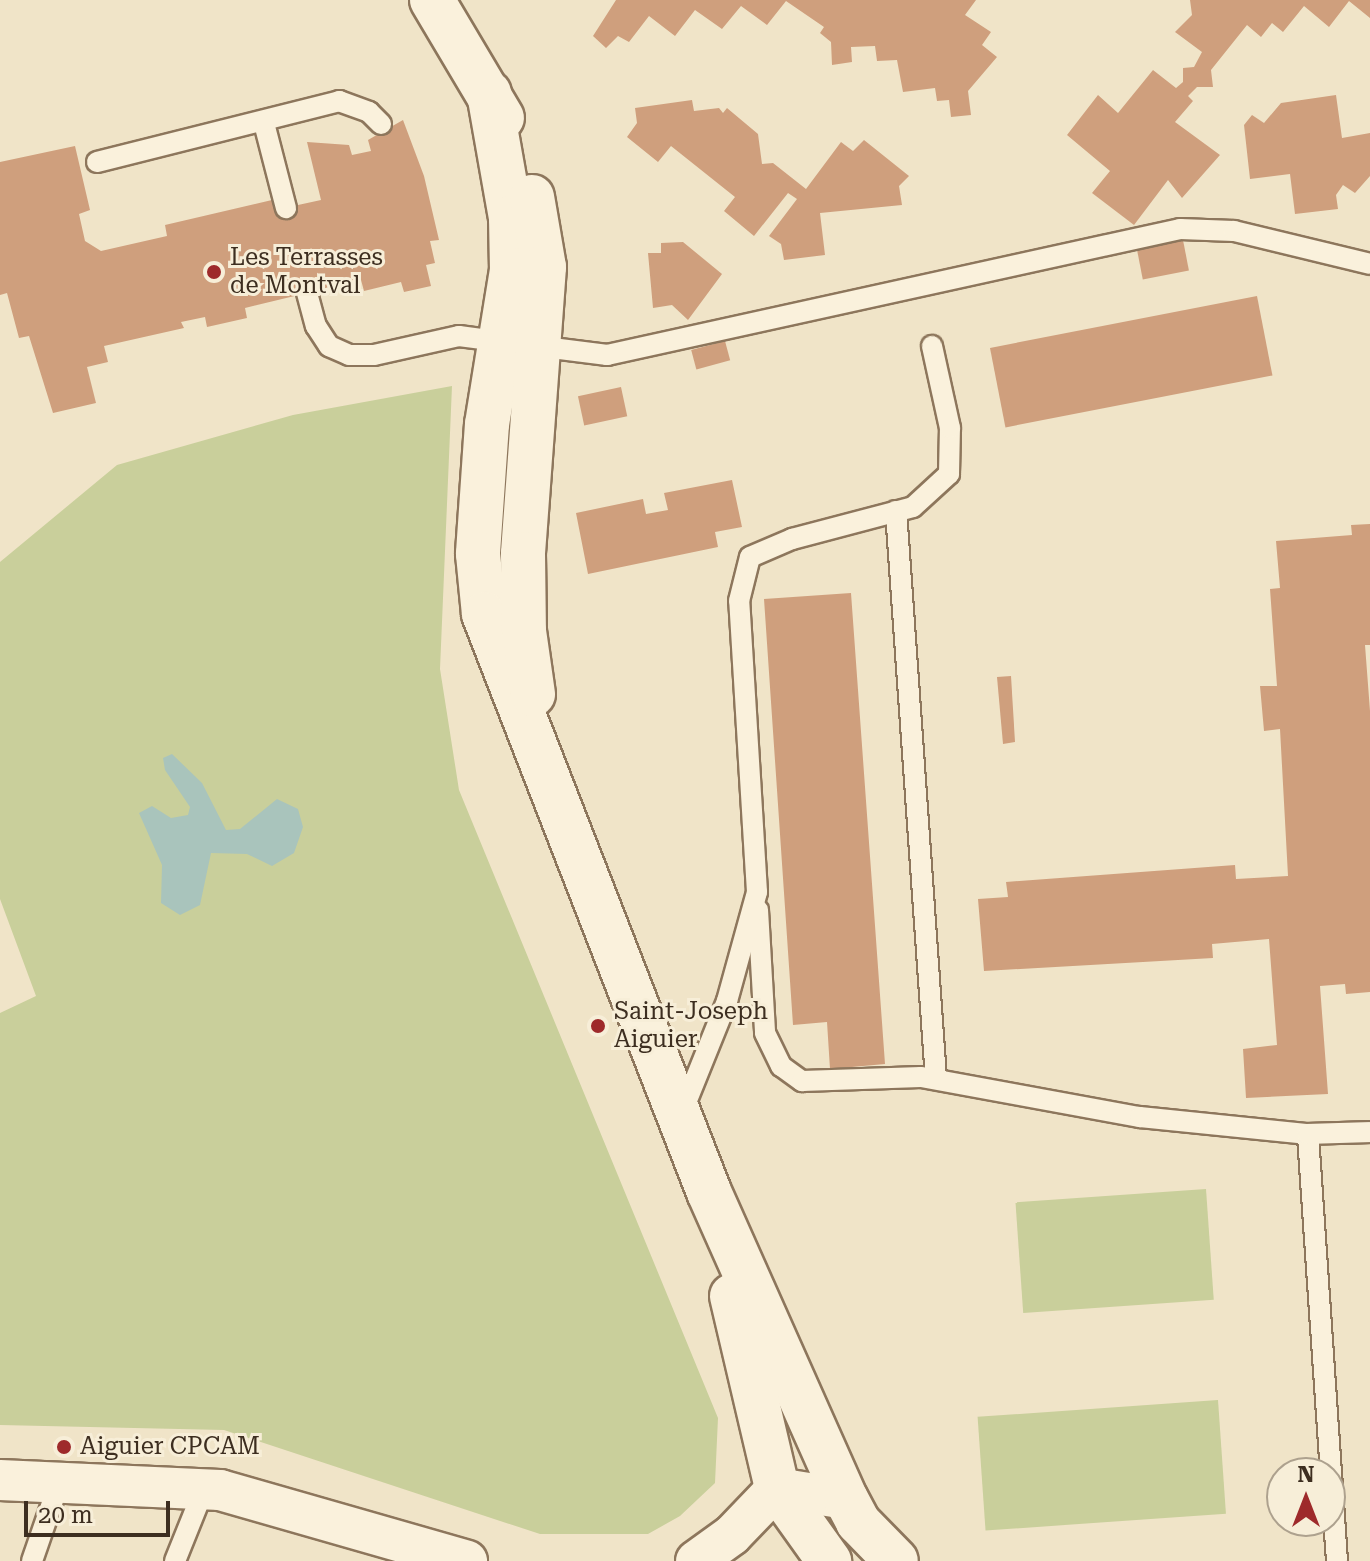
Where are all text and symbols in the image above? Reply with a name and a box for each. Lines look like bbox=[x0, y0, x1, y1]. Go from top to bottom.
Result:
place label: Les Terrasses de Montval bbox=[230, 244, 383, 300]
marker: Les Terrasses de Montval bbox=[205, 263, 223, 281]
place label: Saint-Joseph Aiguier bbox=[614, 998, 768, 1054]
marker: Saint-Joseph Aiguier bbox=[589, 1017, 607, 1035]
place label: Aiguier CPCAM bbox=[80, 1433, 260, 1461]
marker: Aiguier CPCAM bbox=[55, 1438, 73, 1456]
north arrow bbox=[1266, 1457, 1346, 1537]
text: N bbox=[1298, 1462, 1314, 1487]
scale bar bbox=[28, 1485, 174, 1535]
text: 20 m bbox=[38, 1501, 93, 1529]

